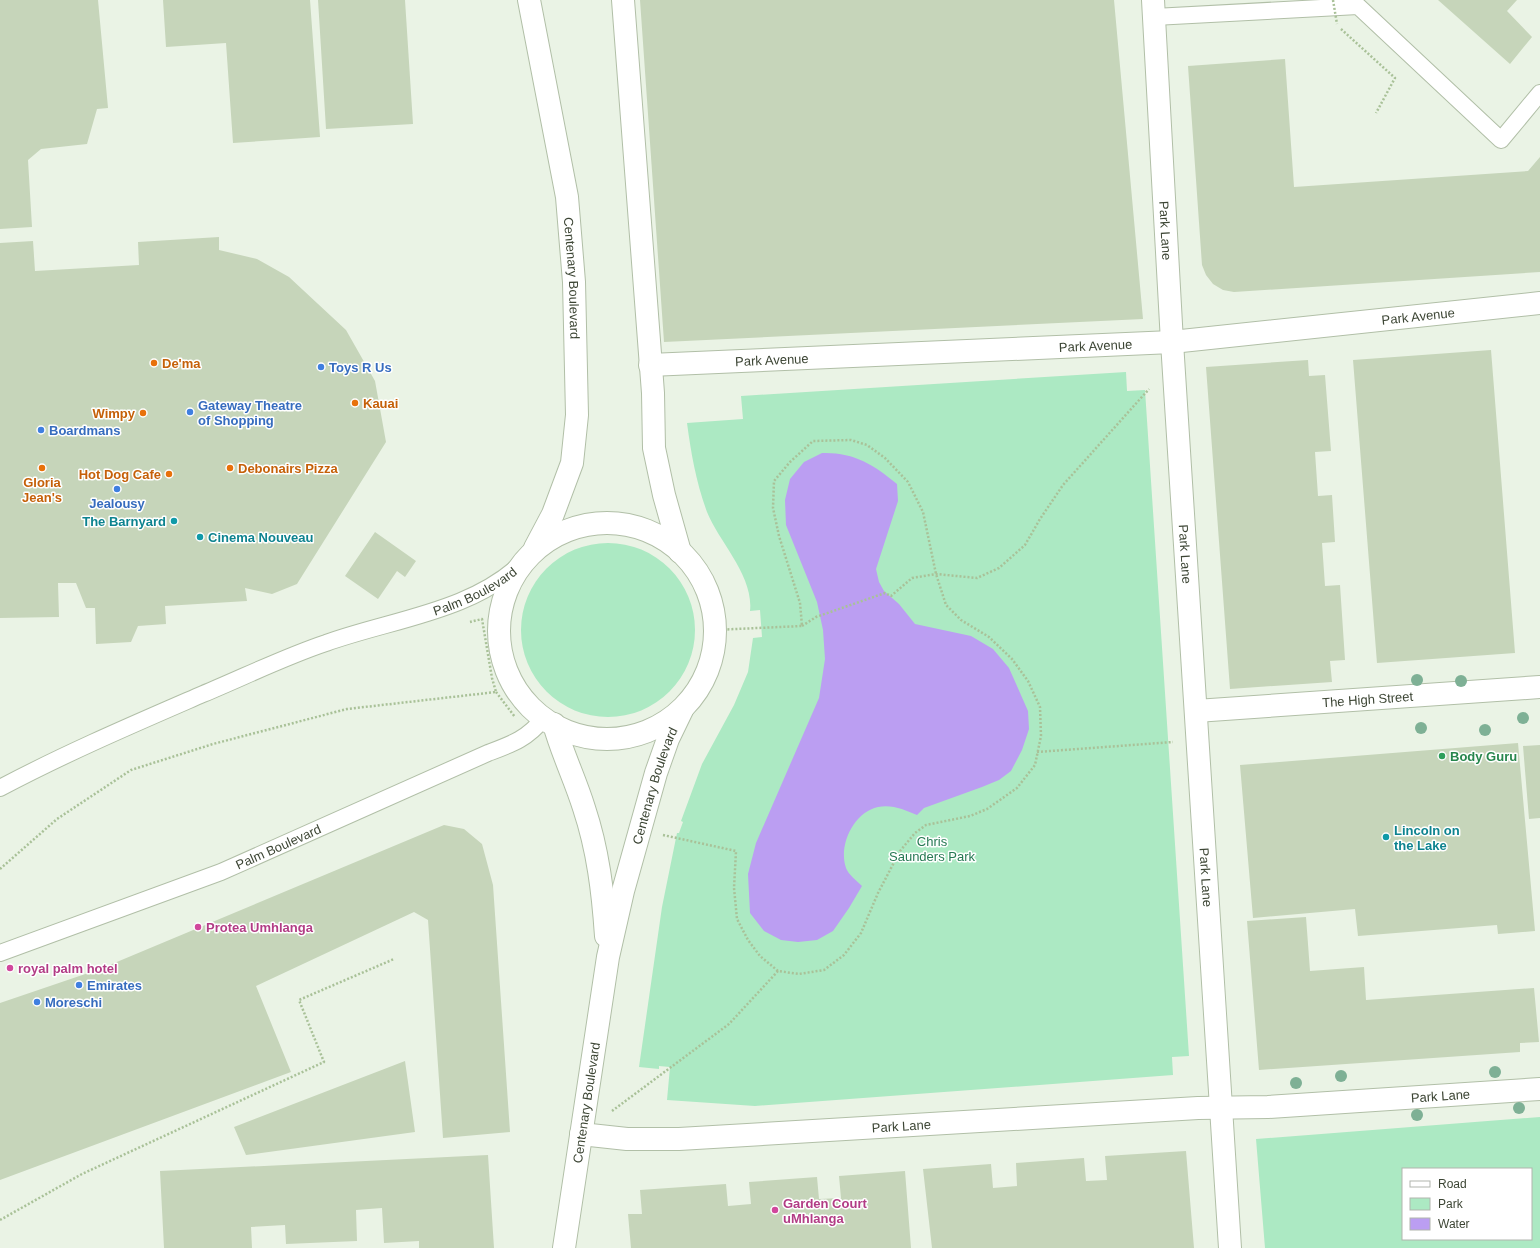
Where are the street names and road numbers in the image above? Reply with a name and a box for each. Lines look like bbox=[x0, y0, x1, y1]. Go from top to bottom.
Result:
street label: Park Lane bbox=[1156, 201, 1174, 261]
street label: Centenary Boulevard bbox=[561, 217, 582, 339]
street label: Park Avenue bbox=[1381, 305, 1456, 328]
street label: Park Avenue bbox=[1059, 337, 1133, 355]
street label: Park Avenue bbox=[735, 351, 809, 369]
street label: Park Lane bbox=[1176, 524, 1194, 584]
street label: Palm Boulevard bbox=[431, 564, 520, 619]
street label: The High Street bbox=[1322, 689, 1414, 710]
street label: Centenary Boulevard bbox=[629, 725, 681, 846]
street label: Palm Boulevard bbox=[233, 821, 323, 873]
street label: Park Lane bbox=[1196, 847, 1215, 907]
street label: Centenary Boulevard bbox=[570, 1041, 603, 1164]
street label: Park Lane bbox=[1410, 1087, 1471, 1106]
street label: Park Lane bbox=[871, 1117, 931, 1135]

